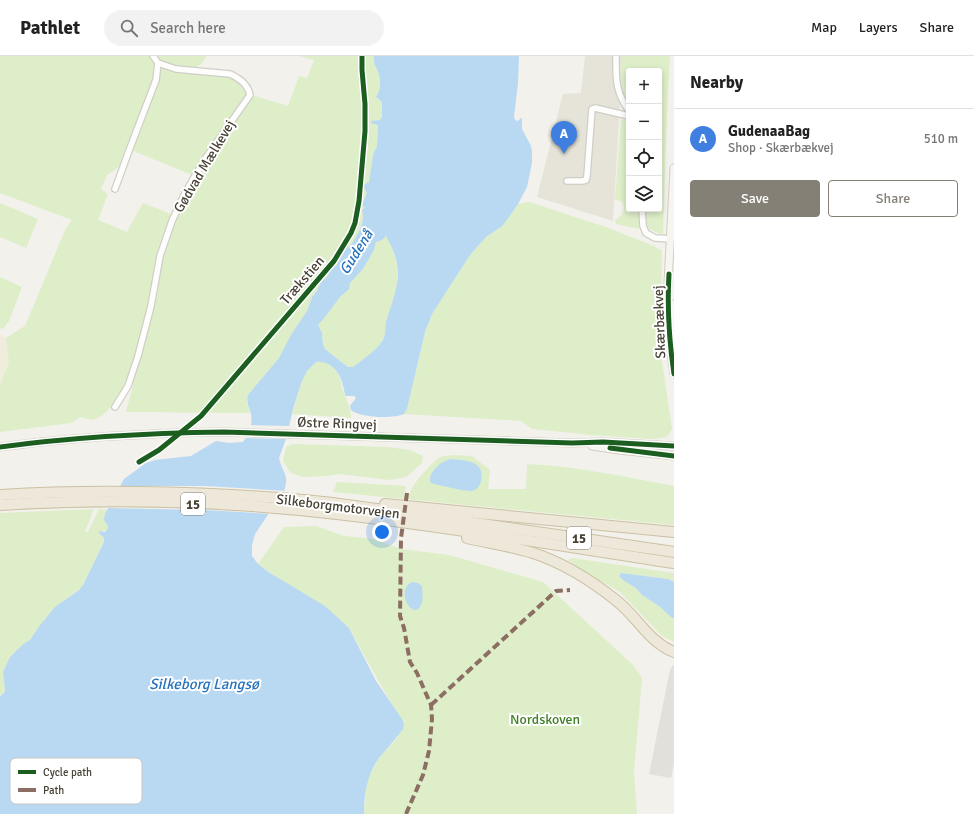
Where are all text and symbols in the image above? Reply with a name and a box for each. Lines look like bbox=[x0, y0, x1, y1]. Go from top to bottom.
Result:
search box bbox=[104, 10, 384, 46]
text: Pathlet bbox=[20, 16, 80, 40]
icon: search bbox=[118, 17, 140, 39]
text: Search here bbox=[150, 19, 226, 37]
text: Map bbox=[811, 19, 837, 36]
text: Layers bbox=[859, 19, 898, 36]
text: Share bbox=[920, 19, 954, 36]
map controls bbox=[626, 68, 662, 212]
button: + bbox=[626, 68, 662, 104]
text: Nearby bbox=[690, 72, 743, 93]
button: − bbox=[626, 104, 662, 140]
street label: Gødvad Mælkevej bbox=[170, 117, 239, 215]
pin: A bbox=[551, 121, 577, 154]
text: GudenaaBag bbox=[728, 122, 810, 140]
text: A bbox=[699, 131, 707, 147]
text: 510 m bbox=[924, 131, 958, 147]
button: locate bbox=[626, 140, 662, 176]
text: Shop · Skærbækvej bbox=[728, 140, 834, 156]
button: layers bbox=[626, 176, 662, 212]
button: Save bbox=[690, 180, 820, 217]
button: Share bbox=[828, 180, 958, 217]
water label: Gudenå bbox=[335, 225, 377, 278]
street label: Trækstien bbox=[277, 253, 328, 308]
street label: Skærbækvej bbox=[650, 285, 669, 359]
street label: Østre Ringvej bbox=[297, 414, 377, 433]
street label: Silkeborgmotorvejen bbox=[275, 490, 401, 522]
road number: 15 bbox=[181, 493, 205, 515]
your location bbox=[372, 522, 392, 542]
road number: 15 bbox=[567, 527, 591, 549]
water label: Silkeborg Langsø bbox=[149, 675, 260, 693]
park label: Nordskoven bbox=[510, 711, 580, 728]
legend bbox=[10, 758, 142, 804]
text: Cycle path bbox=[43, 766, 92, 779]
text: Path bbox=[43, 784, 64, 797]

